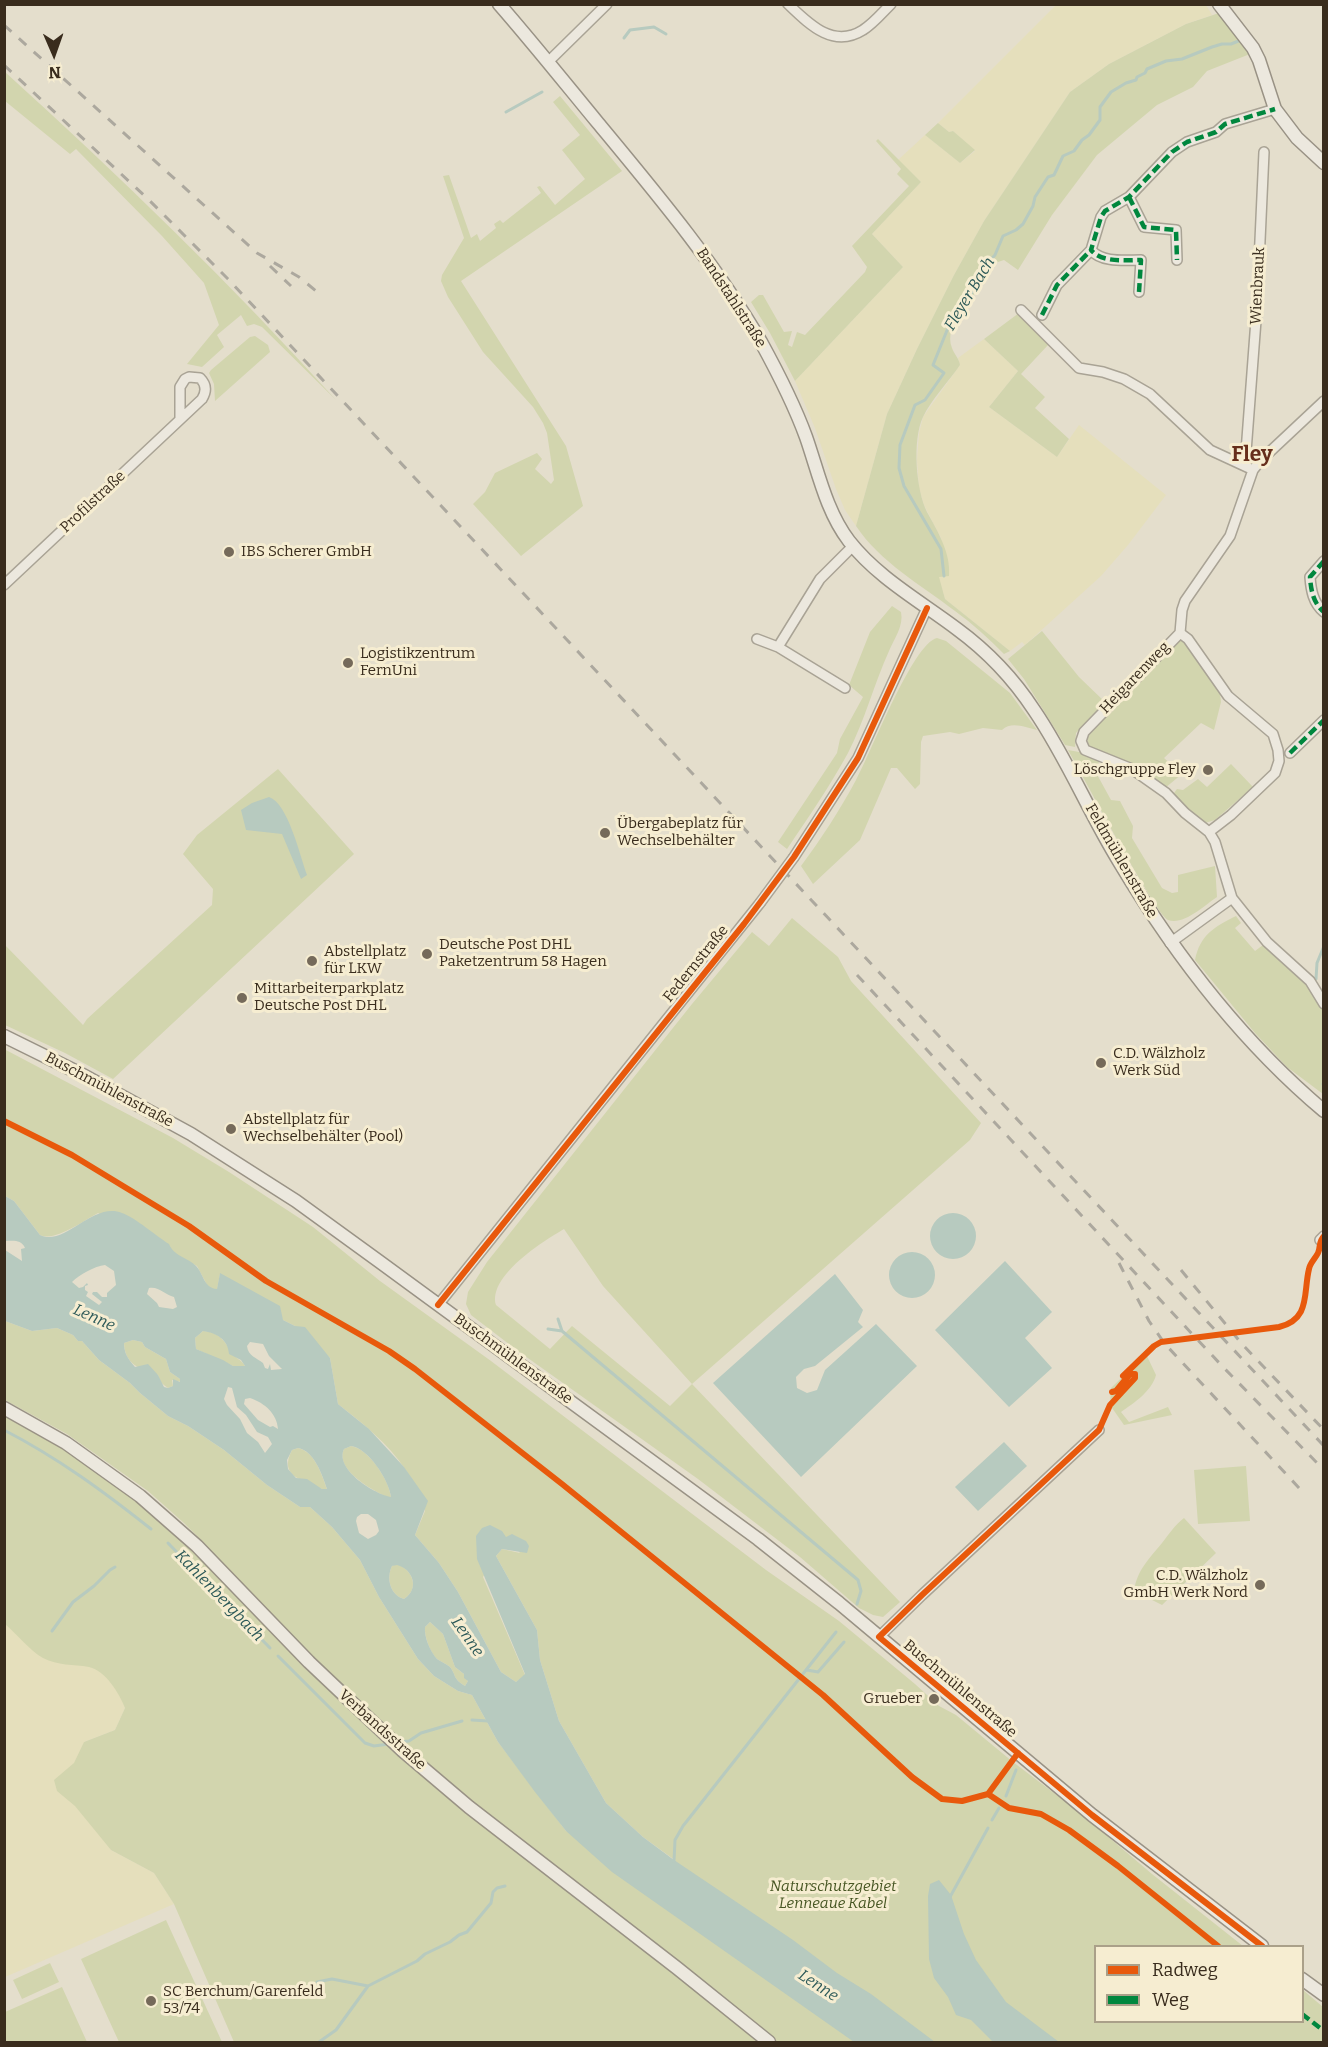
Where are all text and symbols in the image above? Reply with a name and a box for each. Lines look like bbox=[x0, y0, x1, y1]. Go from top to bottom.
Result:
north arrow bbox=[24, 24, 84, 84]
text: N bbox=[48, 63, 61, 82]
street label: Bandstahlstraße bbox=[692, 245, 770, 351]
street label: Wienbrauk bbox=[1247, 247, 1269, 325]
water label: Fleyer Bach bbox=[941, 254, 999, 334]
district label: Fley bbox=[1231, 442, 1273, 468]
street label: Profilstraße bbox=[57, 467, 129, 537]
place label: IBS Scherer GmbH bbox=[241, 543, 372, 561]
marker: IBS Scherer GmbH bbox=[222, 545, 236, 559]
street label: Heigarenweg bbox=[1096, 638, 1174, 718]
place label: Logistikzentrum FernUni bbox=[360, 645, 475, 680]
marker: Logistikzentrum FernUni bbox=[341, 656, 355, 670]
place label: Löschgruppe Fley bbox=[1074, 761, 1196, 779]
marker: Löschgruppe Fley bbox=[1201, 763, 1215, 777]
street label: Feldmühlenstraße bbox=[1081, 801, 1161, 921]
place label: Übergabeplatz für Wechselbehälter bbox=[617, 815, 743, 850]
marker: Übergabeplatz für Wechselbehälter bbox=[598, 826, 612, 840]
street label: Federnstraße bbox=[660, 922, 732, 1006]
place label: Deutsche Post DHL Paketzentrum 58 Hagen bbox=[439, 936, 607, 971]
place label: Abstellplatz für LKW bbox=[324, 943, 406, 978]
marker: Deutsche Post DHL Paketzentrum 58 Hagen bbox=[420, 947, 434, 961]
marker: Abstellplatz für LKW bbox=[305, 954, 319, 968]
place label: Mittarbeiterparkplatz Deutsche Post DHL bbox=[254, 980, 404, 1015]
marker: Mittarbeiterparkplatz Deutsche Post DHL bbox=[235, 991, 249, 1005]
place label: C.D. Wälzholz Werk Süd bbox=[1113, 1045, 1205, 1080]
street label: Buschmühlenstraße bbox=[42, 1049, 176, 1131]
marker: C.D. Wälzholz Werk Süd bbox=[1094, 1056, 1108, 1070]
place label: Abstellplatz für Wechselbehälter (Pool) bbox=[243, 1111, 403, 1146]
marker: Abstellplatz für Wechselbehälter (Pool) bbox=[224, 1122, 238, 1136]
water label: Lenne bbox=[70, 1300, 118, 1336]
street label: Buschmühlenstraße bbox=[450, 1310, 576, 1408]
water label: Kahlenbergbach bbox=[171, 1546, 267, 1646]
place label: C.D. Wälzholz GmbH Werk Nord bbox=[1123, 1567, 1248, 1602]
marker: C.D. Wälzholz GmbH Werk Nord bbox=[1253, 1578, 1267, 1592]
water label: Lenne bbox=[447, 1614, 487, 1660]
street label: Buschmühlenstraße bbox=[900, 1636, 1020, 1742]
street label: Verbandsstraße bbox=[335, 1686, 429, 1774]
place label: Grueber bbox=[863, 1690, 922, 1708]
marker: Grueber bbox=[927, 1692, 941, 1706]
park label: Naturschutzgebiet Lenneaue Kabel bbox=[770, 1878, 896, 1913]
legend bbox=[1094, 1945, 1304, 2023]
text: Radweg bbox=[1152, 1959, 1218, 1981]
water label: Lenne bbox=[794, 1966, 842, 2006]
place label: SC Berchum/Garenfeld 53/74 bbox=[163, 1983, 323, 2018]
text: Weg bbox=[1152, 1989, 1189, 2011]
marker: SC Berchum/Garenfeld 53/74 bbox=[144, 1994, 158, 2008]

